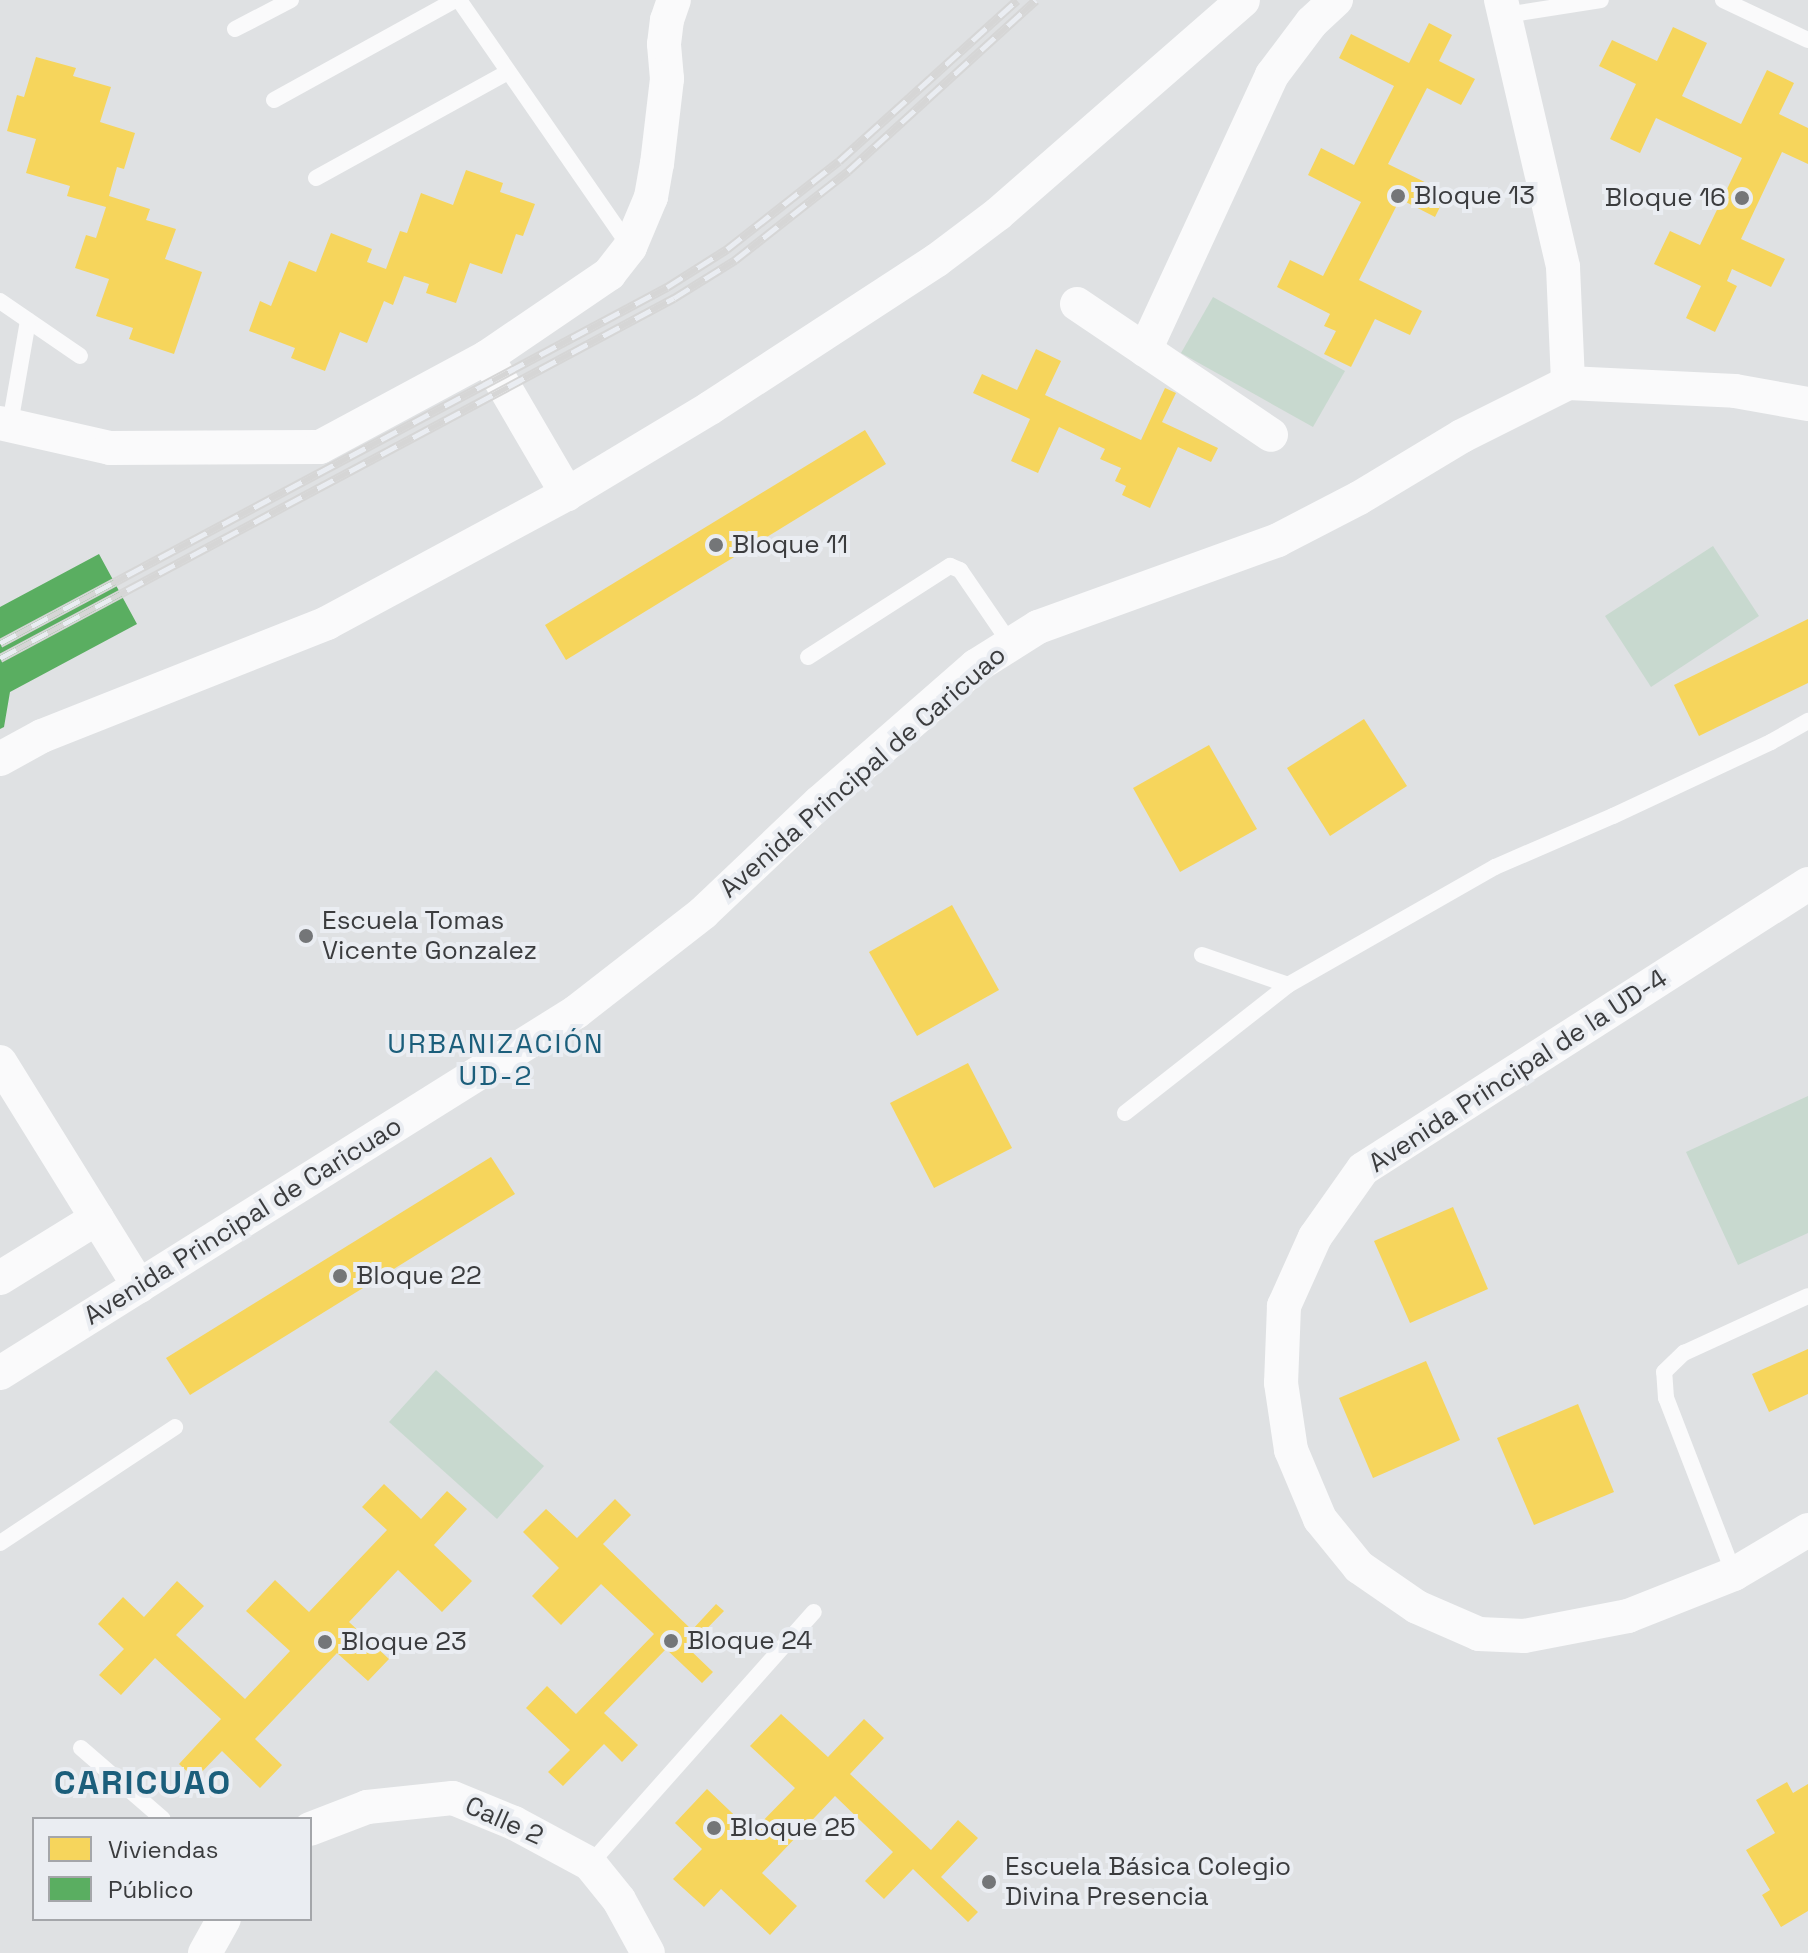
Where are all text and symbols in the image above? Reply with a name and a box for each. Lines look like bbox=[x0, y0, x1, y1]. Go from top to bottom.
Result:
place label: Bloque 13 bbox=[1414, 180, 1535, 212]
place label: Bloque 16 bbox=[1605, 182, 1726, 214]
marker: Bloque 13 bbox=[1389, 187, 1407, 205]
marker: Bloque 16 bbox=[1733, 189, 1751, 207]
place label: Bloque 11 bbox=[732, 529, 848, 561]
marker: Bloque 11 bbox=[707, 536, 725, 554]
street label: Avenida Principal de Caricuao bbox=[714, 639, 1012, 905]
place label: Escuela Tomas Vicente Gonzalez bbox=[322, 905, 537, 966]
marker: Escuela Tomas Vicente Gonzalez bbox=[297, 927, 315, 945]
street label: Avenida Principal de la UD-4 bbox=[1363, 963, 1673, 1179]
district label: URBANIZACIÓN UD-2 bbox=[387, 1026, 605, 1092]
street label: Avenida Principal de Caricuao bbox=[78, 1110, 408, 1332]
place label: Bloque 22 bbox=[356, 1260, 482, 1292]
marker: Bloque 22 bbox=[331, 1267, 349, 1285]
place label: Bloque 24 bbox=[687, 1625, 813, 1657]
place label: Bloque 23 bbox=[341, 1626, 467, 1658]
marker: Bloque 24 bbox=[662, 1632, 680, 1650]
marker: Bloque 23 bbox=[316, 1633, 334, 1651]
district label: CARICUAO bbox=[54, 1763, 232, 1803]
street label: Calle 2 bbox=[460, 1790, 548, 1852]
place label: Bloque 25 bbox=[730, 1812, 856, 1844]
legend bbox=[32, 1817, 312, 1921]
marker: Bloque 25 bbox=[705, 1819, 723, 1837]
text: Viviendas bbox=[108, 1834, 218, 1865]
place label: Escuela Básica Colegio Divina Presencia bbox=[1005, 1851, 1291, 1912]
marker: Escuela Básica Colegio Divina Presencia bbox=[980, 1873, 998, 1891]
text: Público bbox=[108, 1874, 194, 1905]

